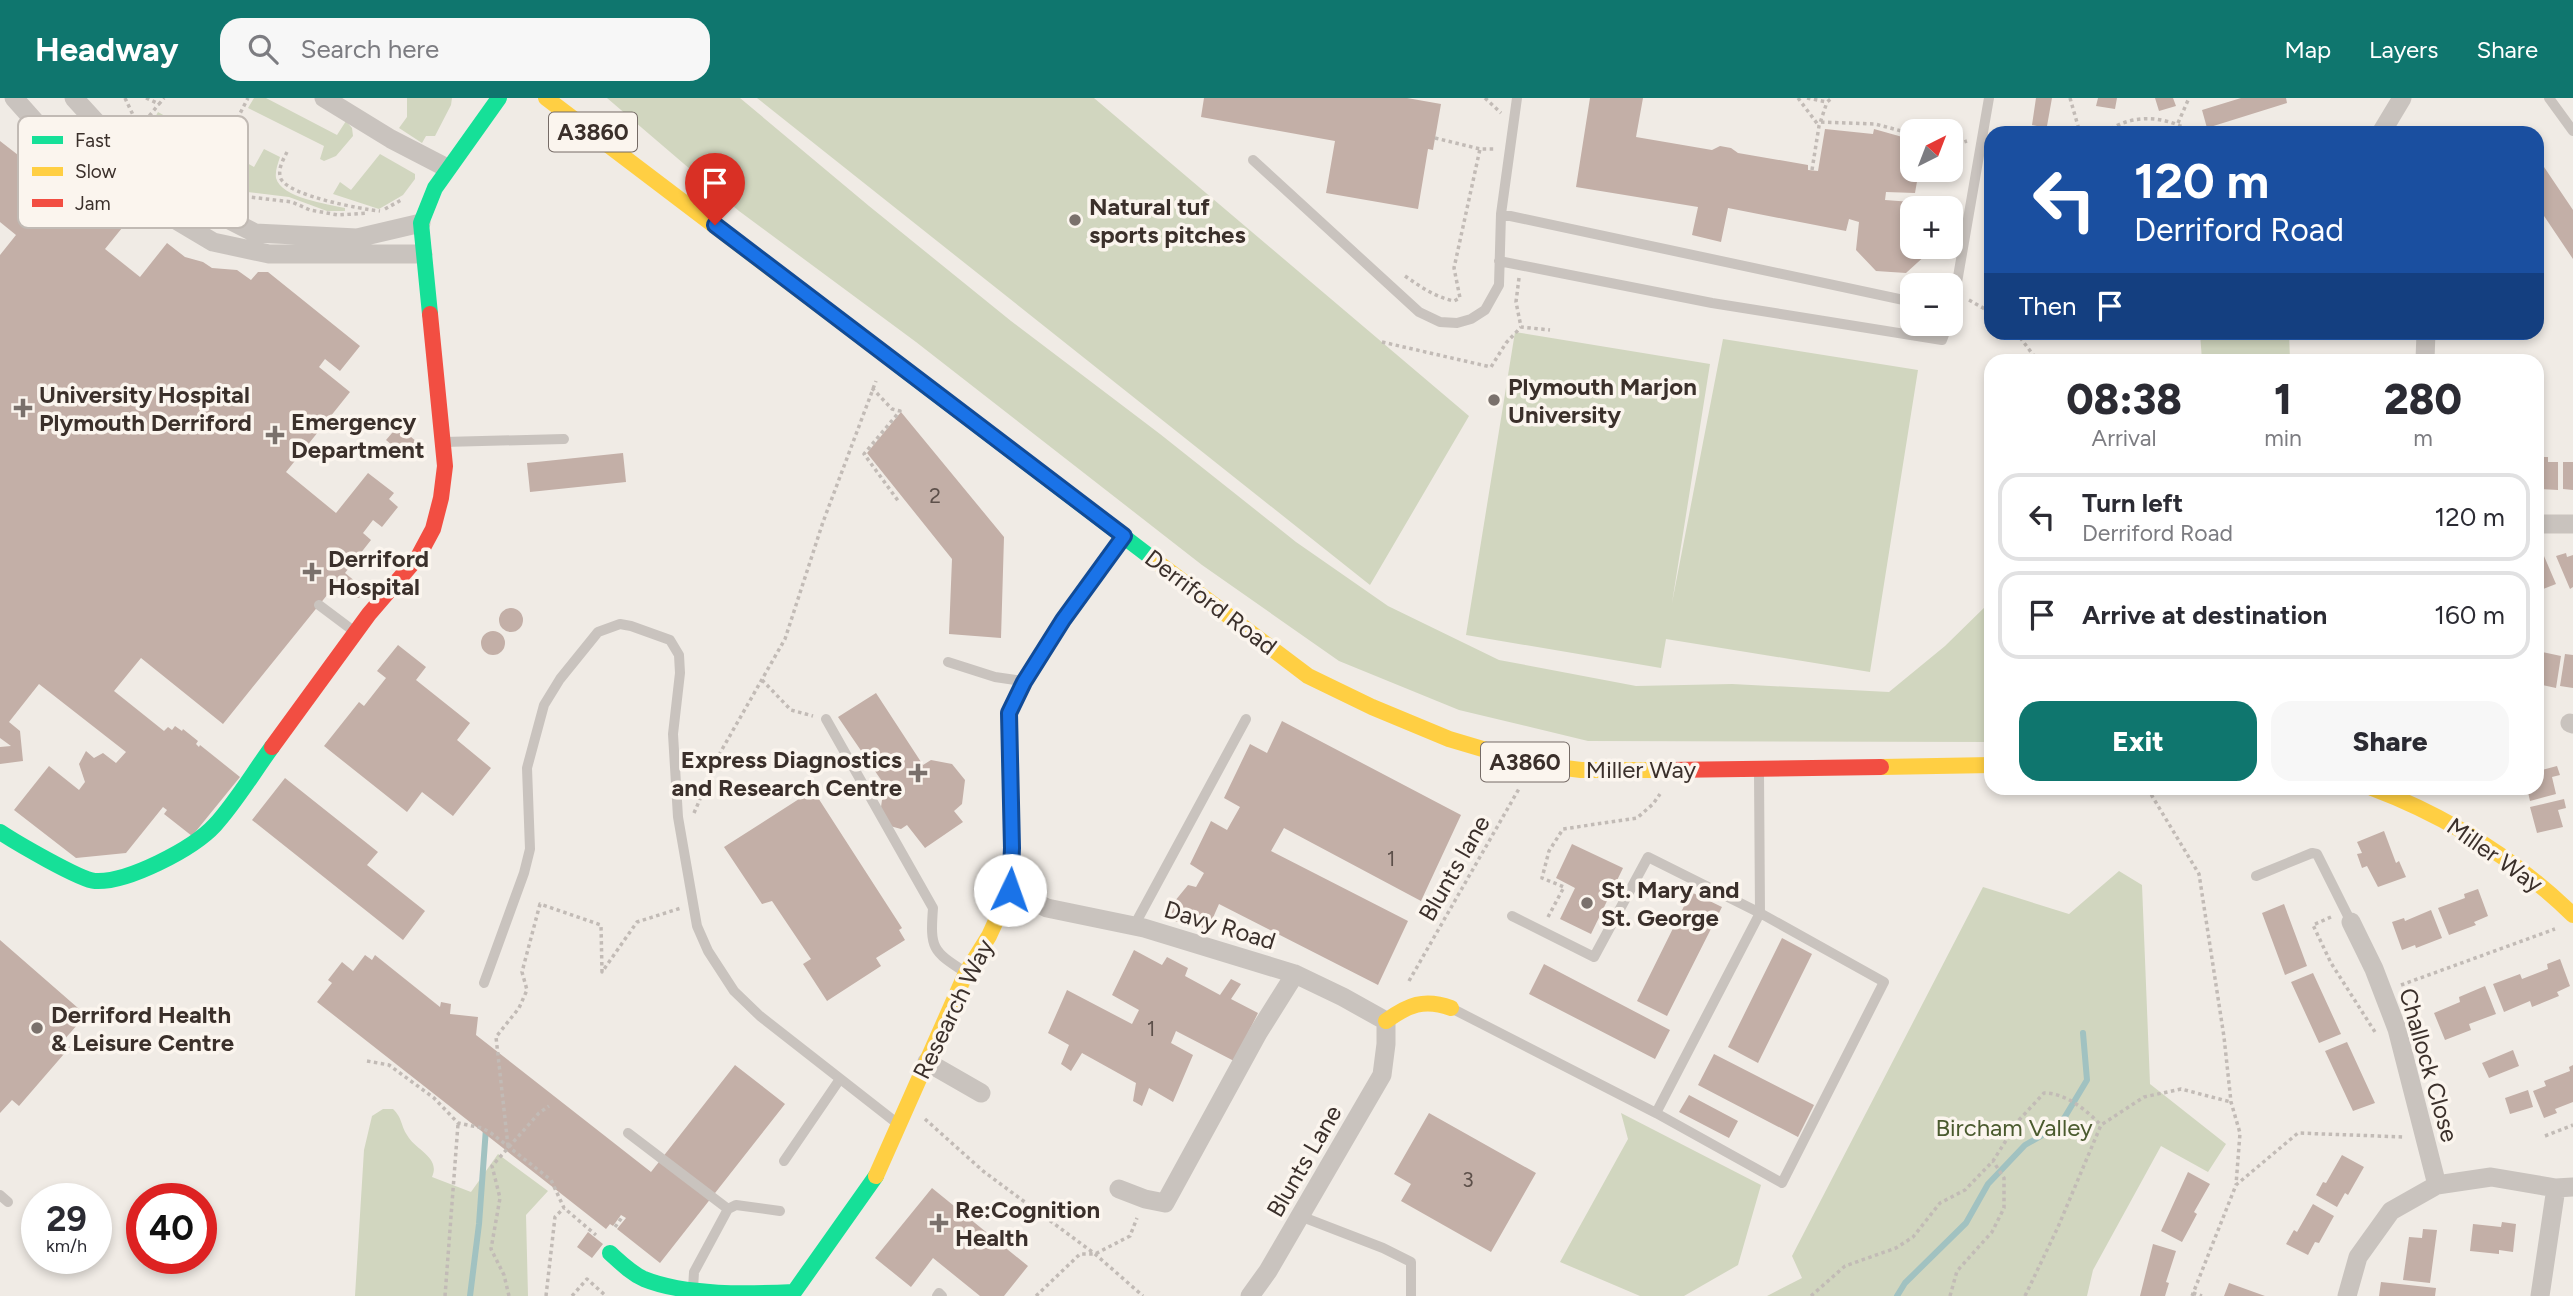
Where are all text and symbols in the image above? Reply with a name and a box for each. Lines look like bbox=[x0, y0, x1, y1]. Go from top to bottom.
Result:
search box bbox=[220, 18, 710, 81]
text: Headway bbox=[35, 30, 178, 69]
icon: search bbox=[244, 30, 282, 68]
text: Search here bbox=[300, 33, 439, 65]
text: Map bbox=[2284, 35, 2331, 64]
text: Layers bbox=[2369, 35, 2438, 64]
text: Share bbox=[2476, 35, 2538, 64]
road number: A3860 bbox=[549, 112, 637, 152]
legend bbox=[18, 116, 248, 228]
north arrow bbox=[1900, 119, 1964, 182]
map controls bbox=[1900, 119, 1963, 336]
text: Fast bbox=[75, 129, 111, 152]
text: 120 m bbox=[2134, 151, 2269, 210]
pin bbox=[685, 153, 745, 225]
icon: left bbox=[2019, 154, 2110, 245]
text: Slow bbox=[75, 160, 117, 183]
icon: arrive bbox=[696, 164, 734, 202]
text: Jam bbox=[75, 192, 111, 215]
place label: Natural tuf sports pitches bbox=[1089, 192, 1246, 249]
button: + bbox=[1900, 196, 1963, 259]
text: Derriford Road bbox=[2134, 211, 2344, 249]
marker: Natural tuf sports pitches bbox=[1067, 212, 1083, 228]
button: − bbox=[1900, 273, 1963, 336]
icon: arrive bbox=[2091, 287, 2129, 325]
text: Then bbox=[2019, 290, 2077, 322]
place label: Plymouth Marjon University bbox=[1508, 372, 1697, 429]
text: 08:38 bbox=[2066, 374, 2182, 425]
text: 1 bbox=[2274, 374, 2292, 425]
text: 280 bbox=[2384, 374, 2462, 425]
place label: University Hospital Plymouth Derriford bbox=[39, 380, 252, 437]
marker: Plymouth Marjon University bbox=[1486, 392, 1502, 408]
marker: University Hospital Plymouth Derriford bbox=[13, 398, 33, 418]
place label: Emergency Department bbox=[291, 407, 425, 464]
text: Arrival bbox=[2092, 424, 2157, 452]
text: min bbox=[2264, 424, 2302, 452]
text: m bbox=[2413, 424, 2433, 452]
marker: Emergency Department bbox=[265, 425, 285, 445]
house number: 2 bbox=[929, 483, 941, 508]
text: Turn left bbox=[2082, 487, 2183, 519]
icon: left bbox=[2023, 498, 2061, 536]
text: 120 m bbox=[2435, 501, 2505, 533]
text: Derriford Road bbox=[2082, 519, 2233, 547]
street label: Derriford Road bbox=[1139, 543, 1283, 661]
place label: Derriford Hospital bbox=[328, 544, 429, 601]
marker: Derriford Hospital bbox=[302, 562, 322, 582]
icon: arrive bbox=[2023, 596, 2061, 634]
text: Arrive at destination bbox=[2082, 599, 2327, 631]
text: 160 m bbox=[2434, 599, 2505, 631]
button: Exit bbox=[2019, 701, 2257, 781]
button: Share bbox=[2271, 701, 2509, 781]
road number: A3860 bbox=[1481, 742, 1569, 782]
place label: Express Diagnostics and Research Centre bbox=[672, 745, 902, 802]
street label: Miller Way bbox=[1586, 755, 1697, 784]
marker: Express Diagnostics and Research Centre bbox=[908, 763, 928, 783]
street label: Blunts lane bbox=[1412, 810, 1496, 926]
street label: Miller Way bbox=[2441, 811, 2549, 899]
house number: 1 bbox=[1387, 846, 1395, 871]
position arrow bbox=[973, 853, 1047, 927]
place label: St. Mary and St. George bbox=[1601, 875, 1740, 932]
street label: Davy Road bbox=[1161, 894, 1279, 956]
marker: St. Mary and St. George bbox=[1579, 895, 1595, 911]
street label: Research Way bbox=[907, 934, 999, 1084]
street label: Challock Close bbox=[2393, 985, 2465, 1145]
place label: Derriford Health & Leisure Centre bbox=[51, 1000, 234, 1057]
house number: 1 bbox=[1147, 1016, 1155, 1041]
marker: Derriford Health & Leisure Centre bbox=[29, 1020, 45, 1036]
street label: Blunts Lane bbox=[1260, 1100, 1348, 1222]
park label: Bircham Valley bbox=[1935, 1113, 2093, 1142]
house number: 3 bbox=[1462, 1167, 1474, 1192]
speed limit sign: 40 bbox=[126, 1183, 217, 1274]
place label: Re:Cognition Health bbox=[955, 1195, 1100, 1252]
text: 29 bbox=[46, 1198, 87, 1240]
marker: Re:Cognition Health bbox=[929, 1213, 949, 1233]
text: km/h bbox=[46, 1235, 87, 1257]

